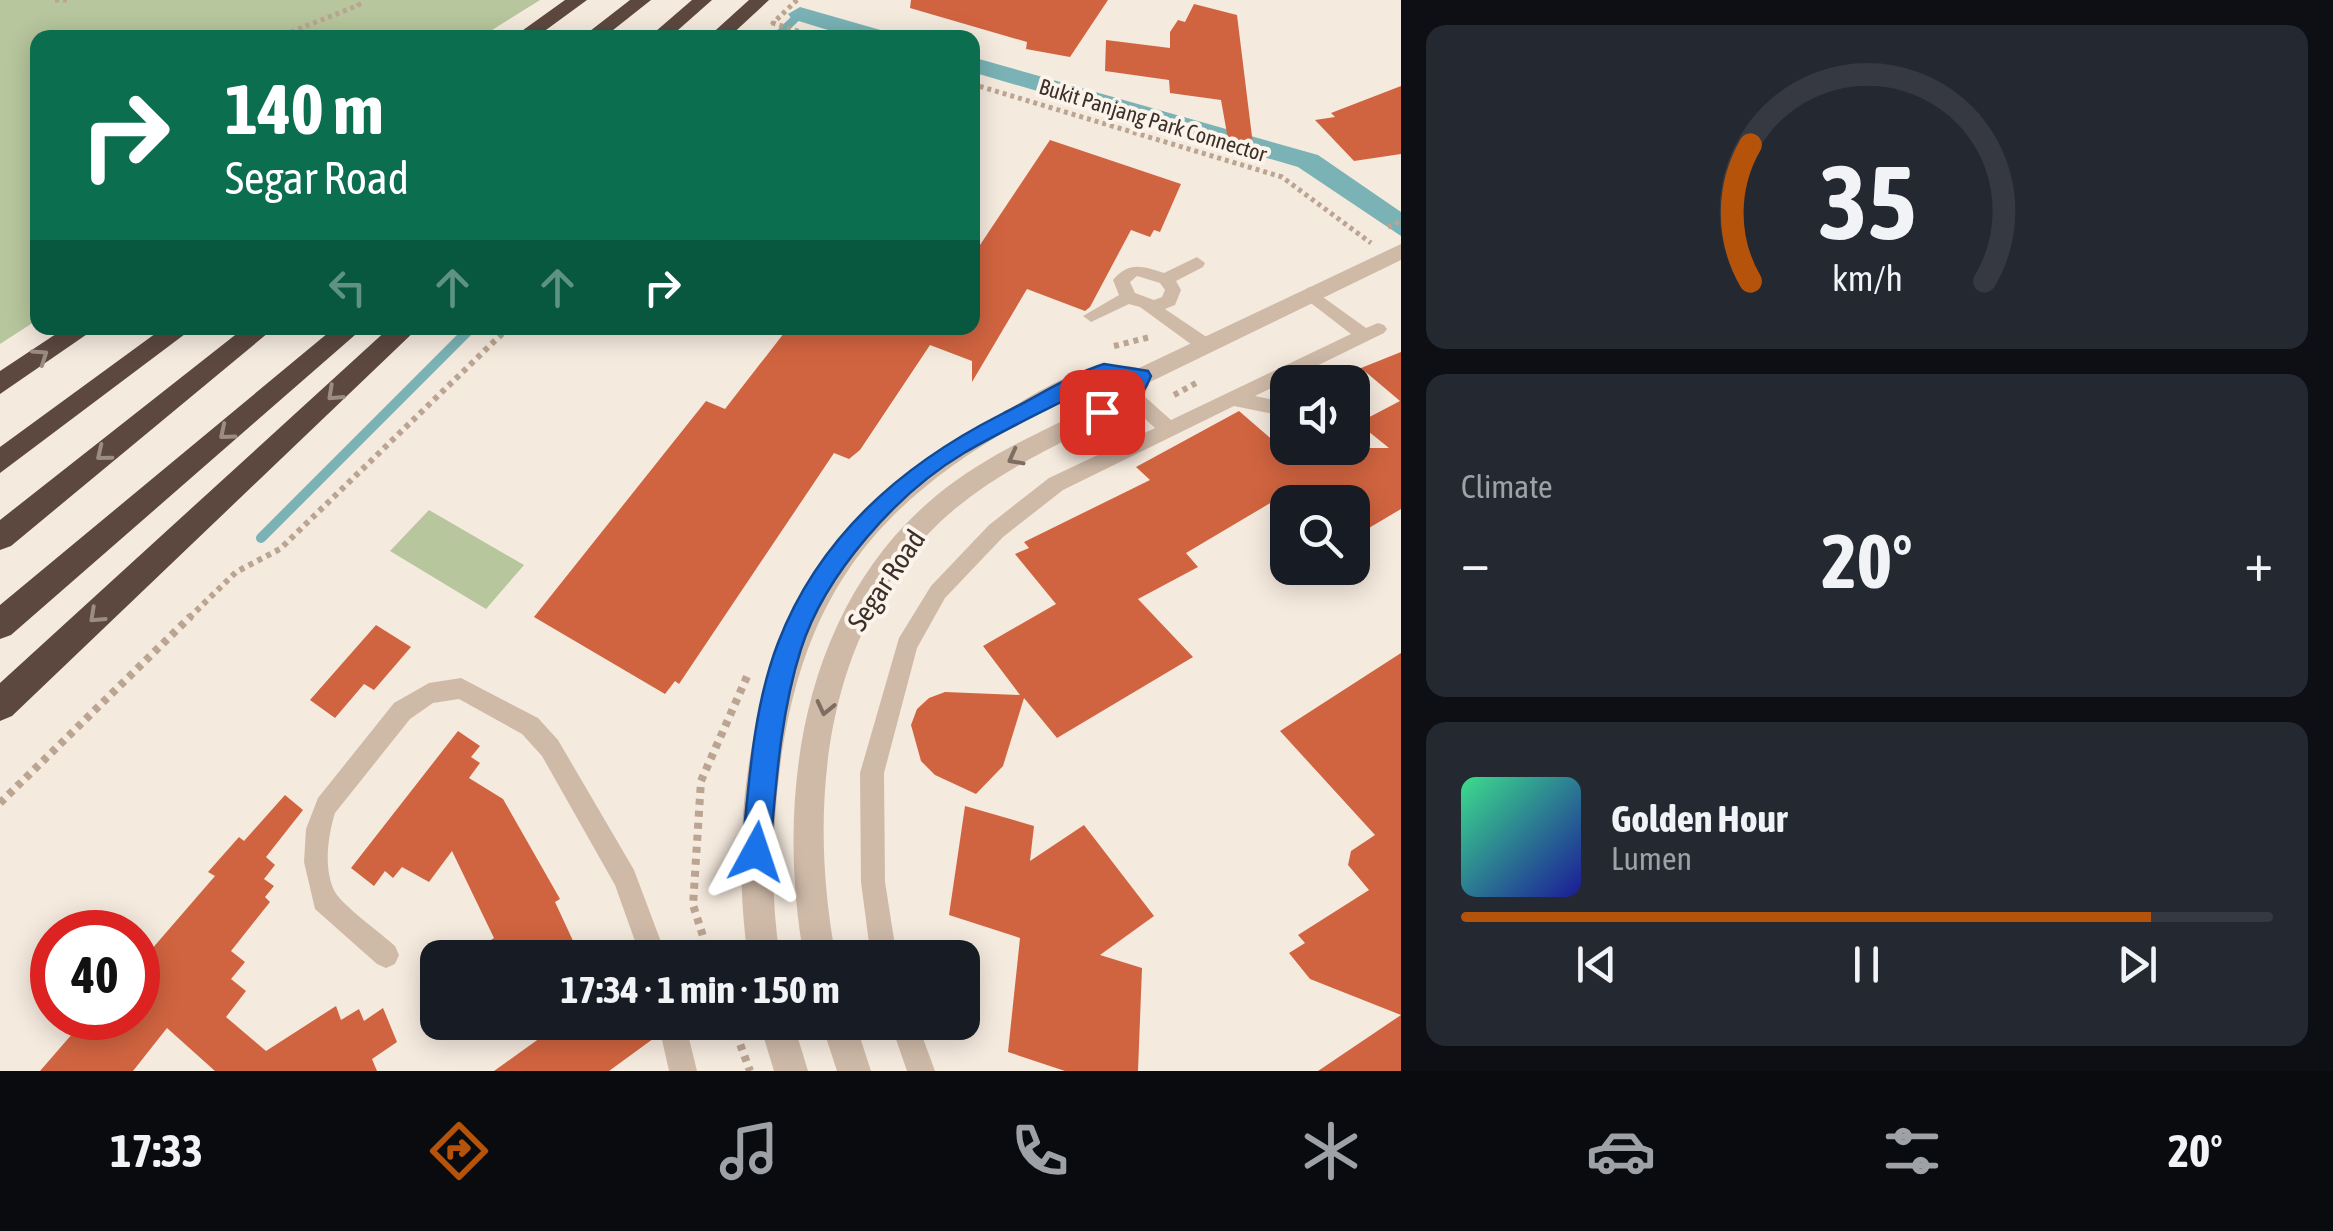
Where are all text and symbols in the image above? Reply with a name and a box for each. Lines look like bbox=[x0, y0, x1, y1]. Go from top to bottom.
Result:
text: 140 m bbox=[225, 69, 384, 149]
icon: right bbox=[60, 70, 190, 200]
street label: Bukit Panjang Park Connector bbox=[1036, 73, 1270, 167]
text: 35 bbox=[1818, 142, 1916, 261]
text: Segar Road bbox=[225, 152, 409, 204]
text: km/h bbox=[1832, 258, 1902, 299]
icon: left bbox=[320, 260, 375, 315]
icon: ahead bbox=[425, 260, 480, 315]
icon: ahead bbox=[530, 260, 585, 315]
icon: right bbox=[635, 260, 690, 315]
one-way arrow bbox=[31, 349, 49, 368]
map controls bbox=[1270, 365, 1370, 585]
button: sound bbox=[1270, 365, 1370, 465]
pin bbox=[1060, 370, 1145, 455]
one-way arrow bbox=[327, 382, 345, 400]
icon: arrive bbox=[1075, 385, 1130, 440]
one-way arrow bbox=[219, 421, 237, 439]
one-way arrow bbox=[97, 442, 115, 460]
one-way arrow bbox=[1008, 446, 1026, 466]
text: Climate bbox=[1461, 468, 1553, 505]
button: search bbox=[1270, 485, 1370, 585]
text: 20° bbox=[1821, 518, 1913, 604]
street label: Segar Road bbox=[841, 524, 931, 636]
text: − bbox=[1461, 530, 1490, 593]
text: + bbox=[2244, 530, 2273, 593]
one-way arrow bbox=[89, 604, 108, 622]
one-way arrow bbox=[816, 699, 837, 716]
text: Golden Hour bbox=[1611, 797, 1787, 840]
position arrow bbox=[704, 800, 808, 904]
text: Lumen bbox=[1611, 840, 1692, 877]
speed limit sign: 40 bbox=[30, 910, 160, 1040]
icon: previous bbox=[1569, 937, 1624, 992]
icon: pause bbox=[1839, 937, 1894, 992]
icon: next bbox=[2110, 937, 2165, 992]
text: 17:34 · 1 min · 150 m bbox=[560, 968, 840, 1011]
icon: directions bbox=[424, 1116, 494, 1186]
icon: music bbox=[714, 1116, 784, 1186]
icon: phone bbox=[1005, 1116, 1075, 1186]
icon: climate bbox=[1296, 1116, 1366, 1186]
icon: car bbox=[1586, 1116, 1656, 1186]
icon: filters bbox=[1877, 1116, 1947, 1186]
text: 17:33 bbox=[110, 1125, 203, 1177]
text: 20° bbox=[2168, 1125, 2223, 1177]

